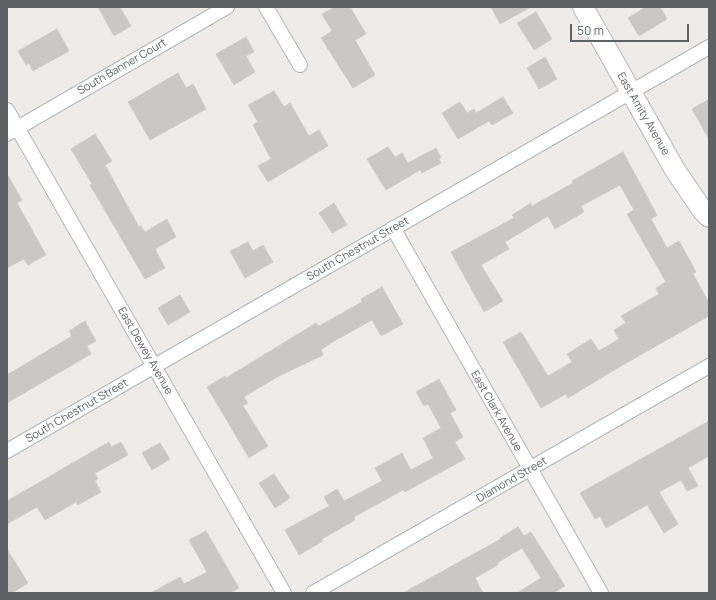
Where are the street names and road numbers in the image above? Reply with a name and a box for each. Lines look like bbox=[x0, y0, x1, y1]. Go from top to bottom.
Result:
street label: South Banner Court bbox=[75, 36, 169, 98]
street label: East Amity Avenue bbox=[614, 70, 672, 158]
street label: South Chestnut Street bbox=[304, 214, 412, 284]
street label: East Dewey Avenue bbox=[115, 305, 175, 397]
street label: East Clark Avenue bbox=[468, 368, 524, 454]
street label: South Chestnut Street bbox=[23, 376, 131, 446]
street label: Diamond Street bbox=[474, 454, 550, 506]

